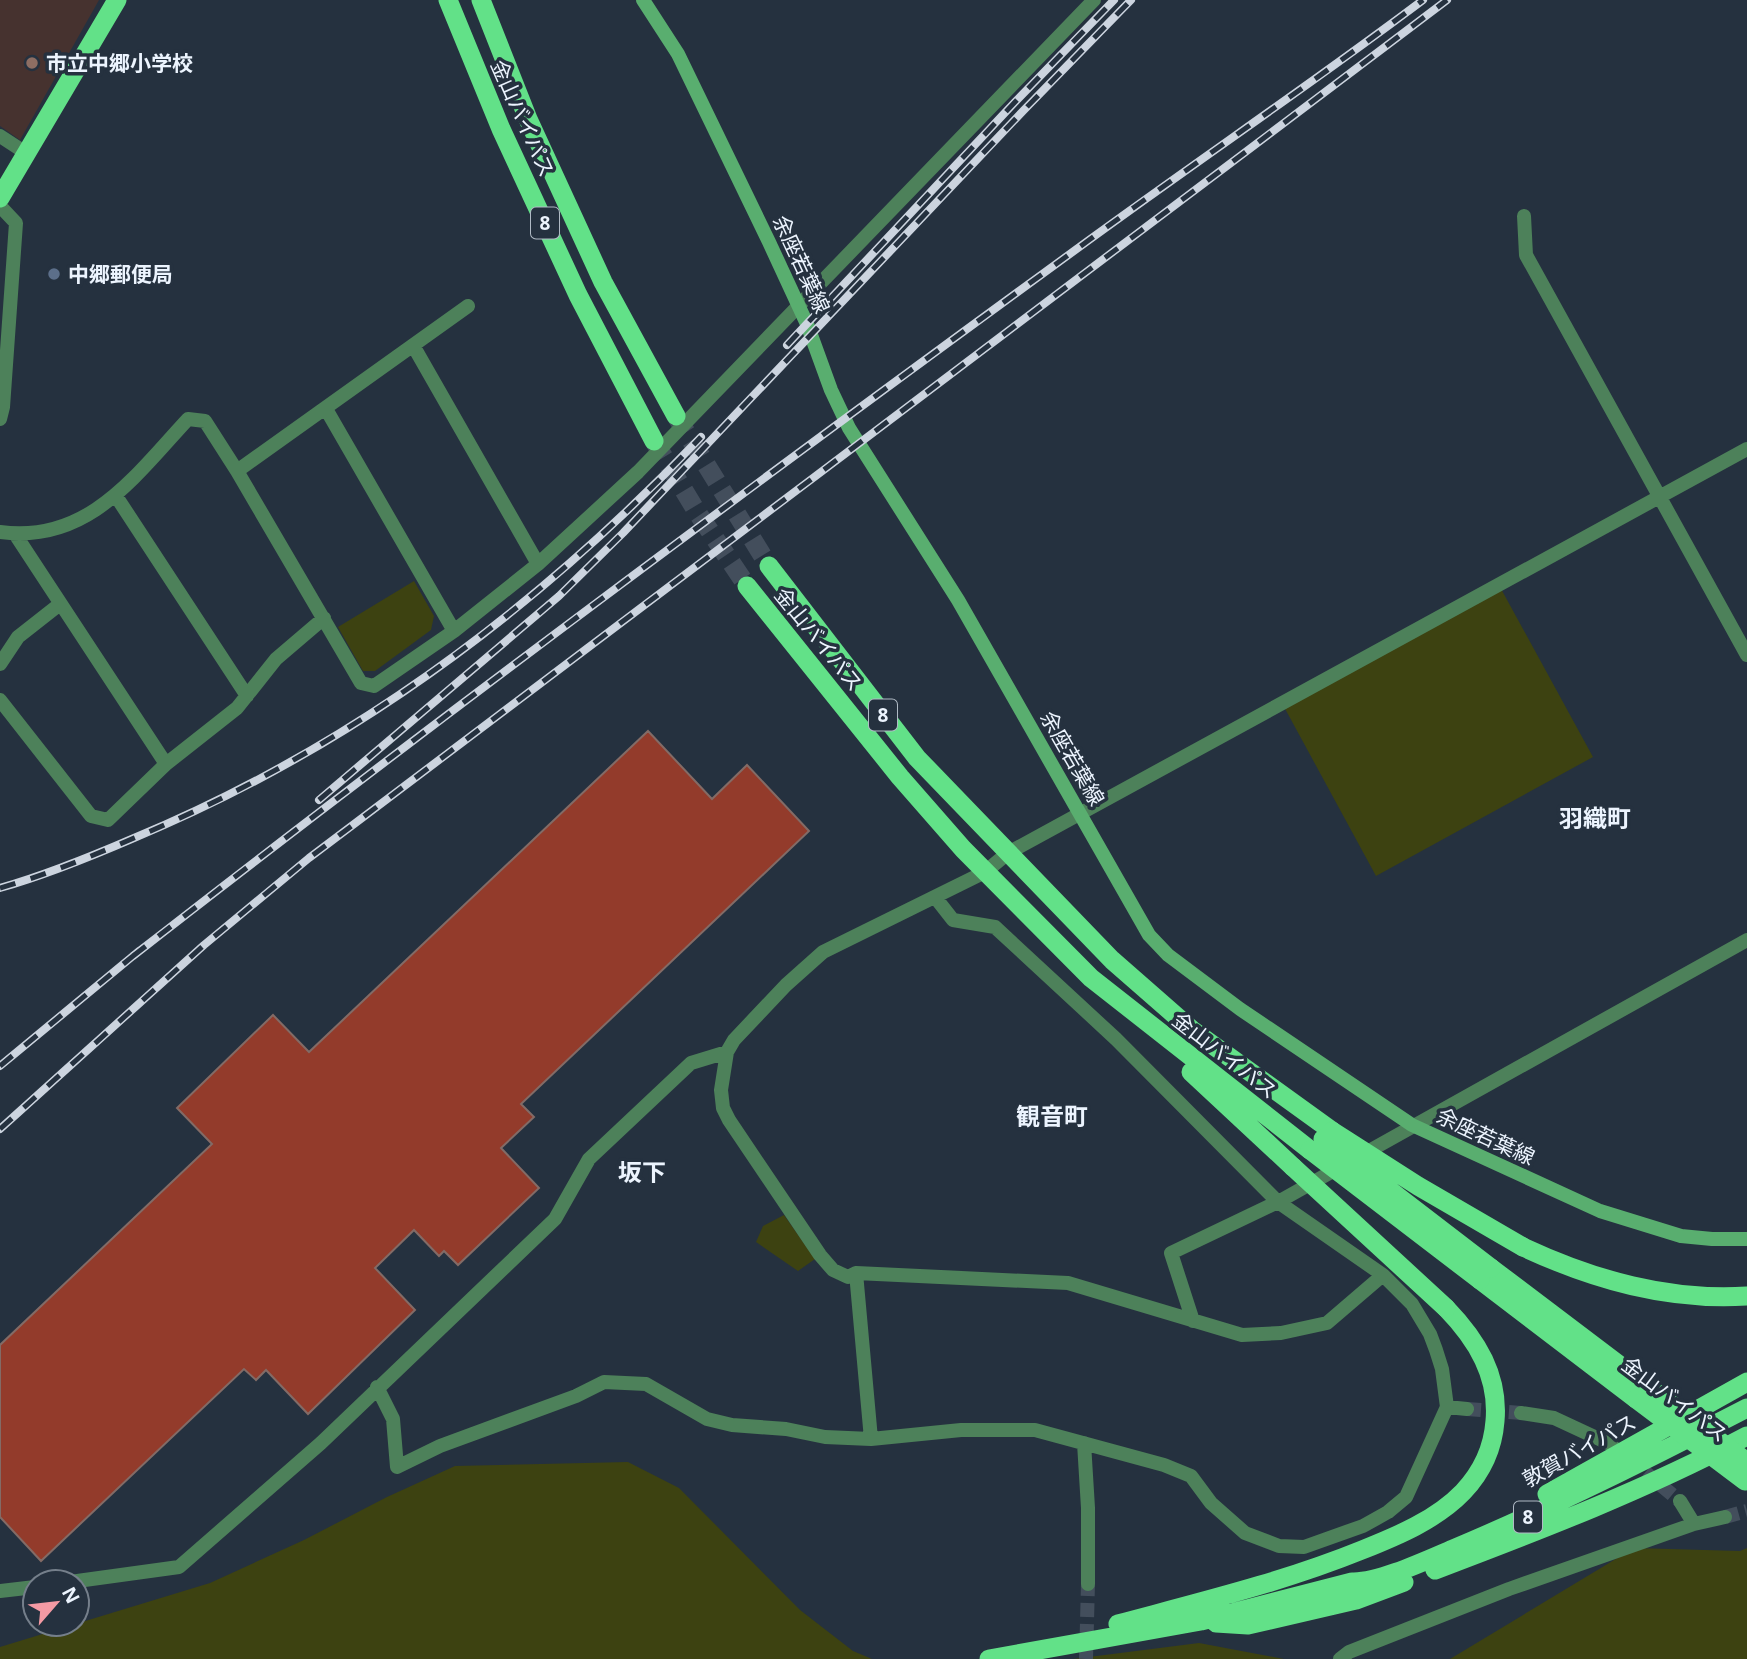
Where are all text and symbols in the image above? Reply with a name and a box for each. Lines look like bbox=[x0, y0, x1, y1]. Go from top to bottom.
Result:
place label: 市立中郷小学校 bbox=[46, 49, 193, 77]
marker: 市立中郷小学校 bbox=[24, 55, 40, 71]
street label: 金山バイパス bbox=[485, 55, 561, 181]
road number: 8 bbox=[531, 208, 559, 238]
street label: 余座若葉線 bbox=[767, 211, 837, 317]
place label: 中郷郵便局 bbox=[68, 260, 173, 288]
marker: 中郷郵便局 bbox=[46, 266, 62, 282]
street label: 金山バイパス bbox=[769, 581, 869, 697]
road number: 8 bbox=[869, 700, 897, 730]
street label: 余座若葉線 bbox=[1035, 706, 1111, 810]
district label: 羽織町 bbox=[1559, 801, 1631, 834]
street label: 金山バイパス bbox=[1167, 1005, 1283, 1105]
district label: 観音町 bbox=[1016, 1099, 1088, 1132]
street label: 余座若葉線 bbox=[1433, 1101, 1539, 1171]
district label: 坂下 bbox=[618, 1155, 666, 1188]
street label: 金山バイパス bbox=[1616, 1350, 1734, 1448]
street label: 敦賀バイパス bbox=[1517, 1407, 1641, 1493]
road number: 8 bbox=[1514, 1502, 1542, 1532]
north arrow bbox=[21, 1568, 91, 1638]
text: N bbox=[56, 1582, 86, 1608]

